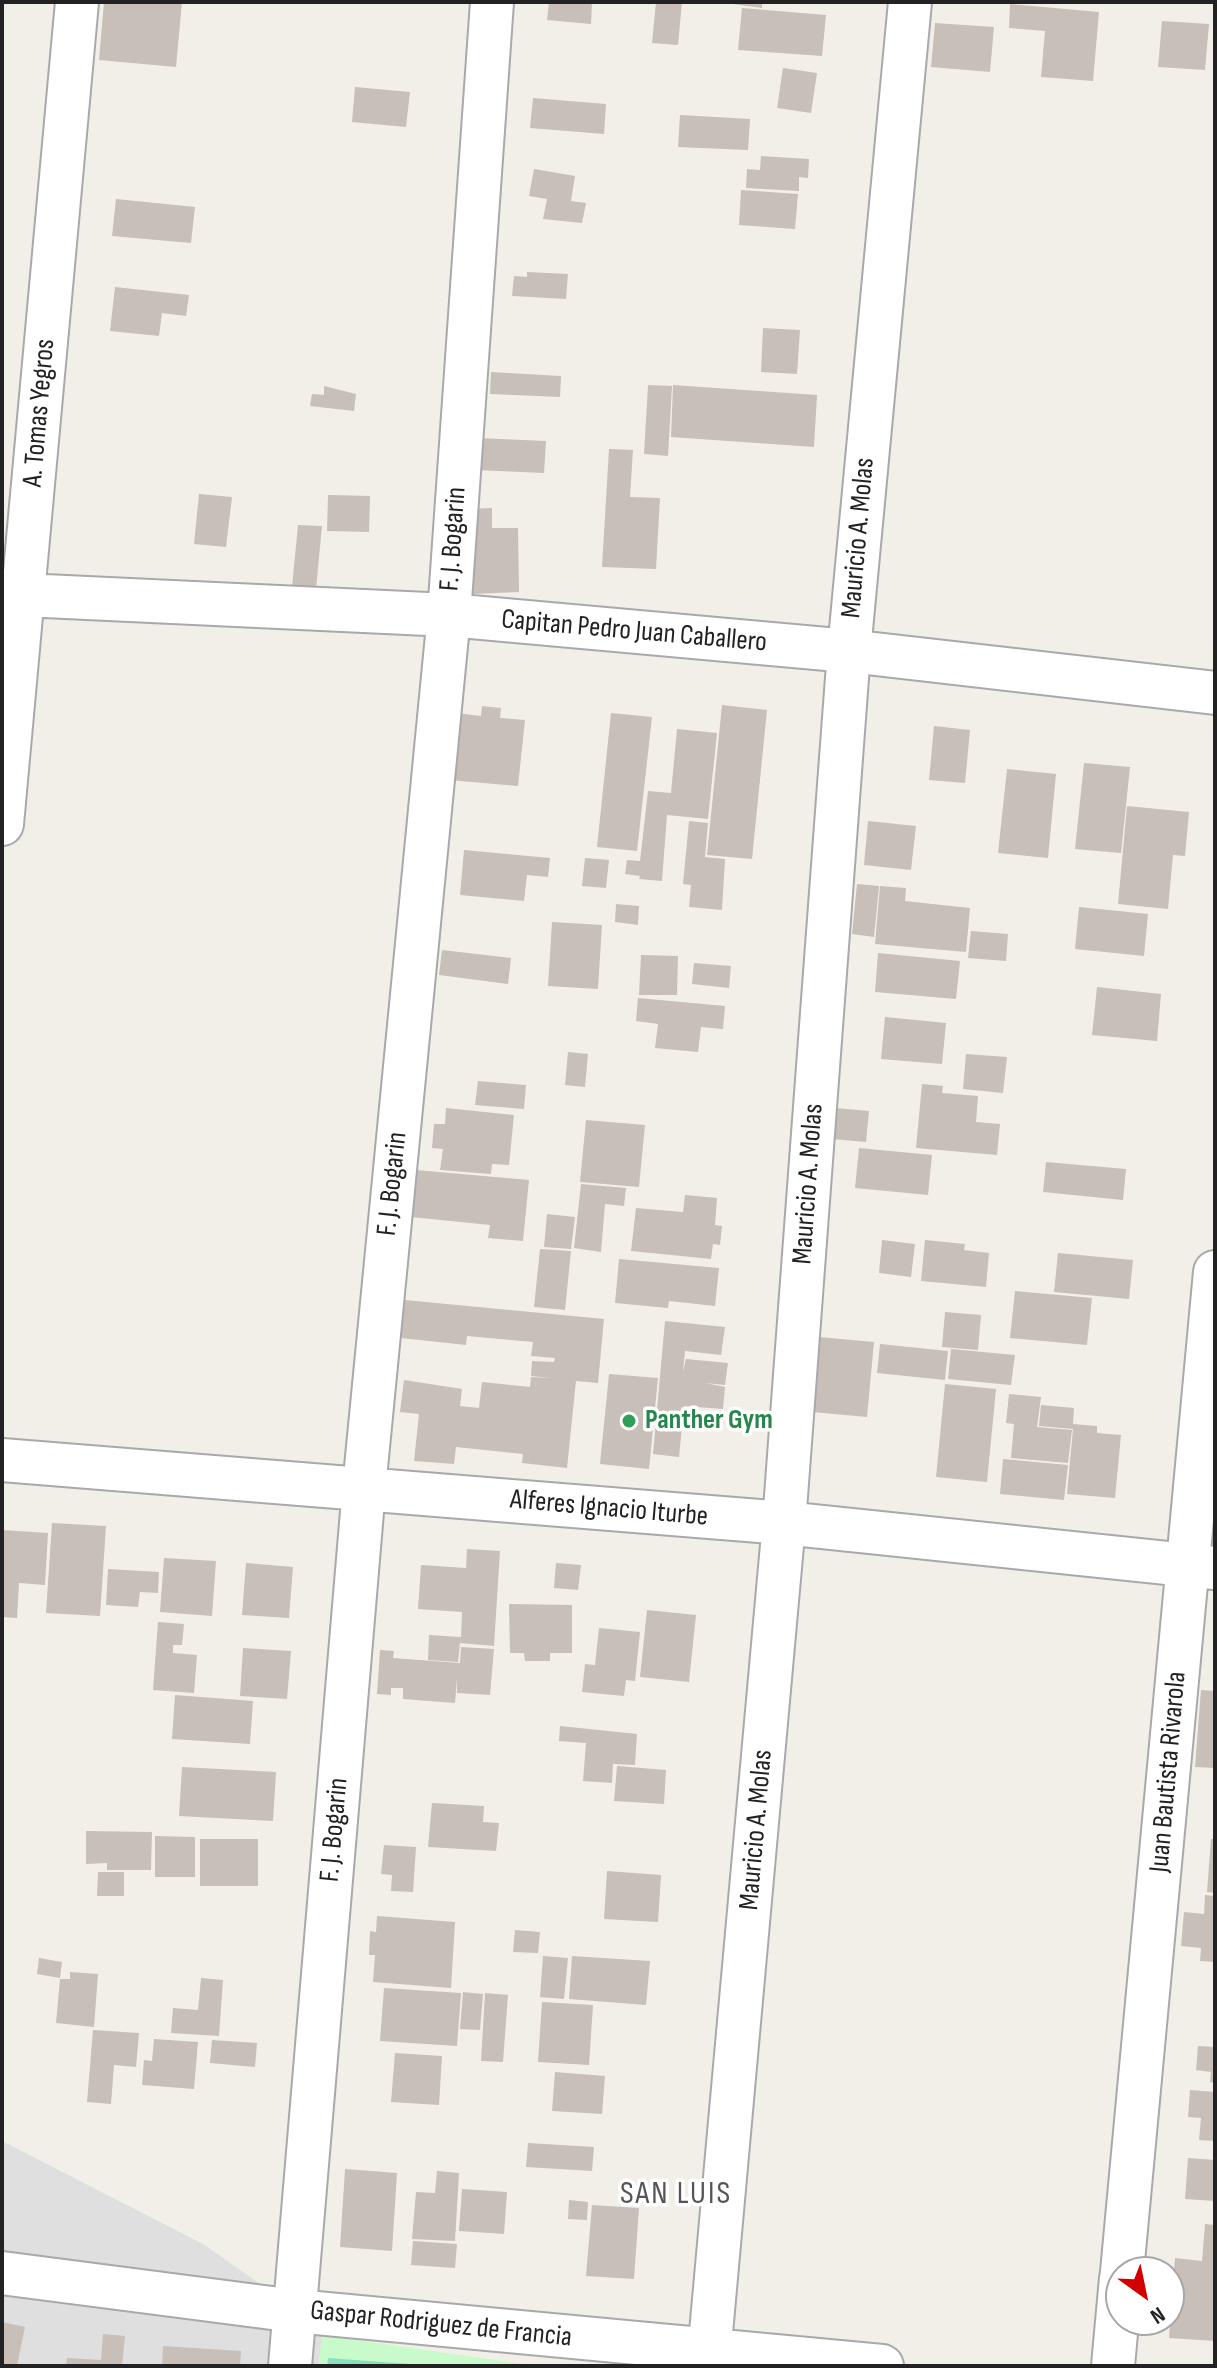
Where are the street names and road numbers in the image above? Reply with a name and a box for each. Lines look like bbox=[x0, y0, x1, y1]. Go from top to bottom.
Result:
street label: A. Tomas Yegros bbox=[17, 338, 63, 488]
street label: Mauricio A. Molas bbox=[835, 456, 883, 620]
street label: F. J. Bogarin bbox=[434, 486, 474, 592]
street label: Capitan Pedro Juan Caballero bbox=[500, 604, 768, 660]
street label: Mauricio A. Molas bbox=[787, 1102, 831, 1266]
street label: F. J. Bogarin bbox=[371, 1130, 415, 1238]
street label: Alferes Ignacio Iturbe bbox=[509, 1484, 709, 1534]
street label: Juan Bautista Rivarola bbox=[1143, 1670, 1195, 1874]
street label: Mauricio A. Molas bbox=[733, 1748, 781, 1912]
street label: F. J. Bogarin bbox=[314, 1777, 356, 1883]
street label: Gaspar Rodriguez de Francia bbox=[309, 2295, 573, 2355]

